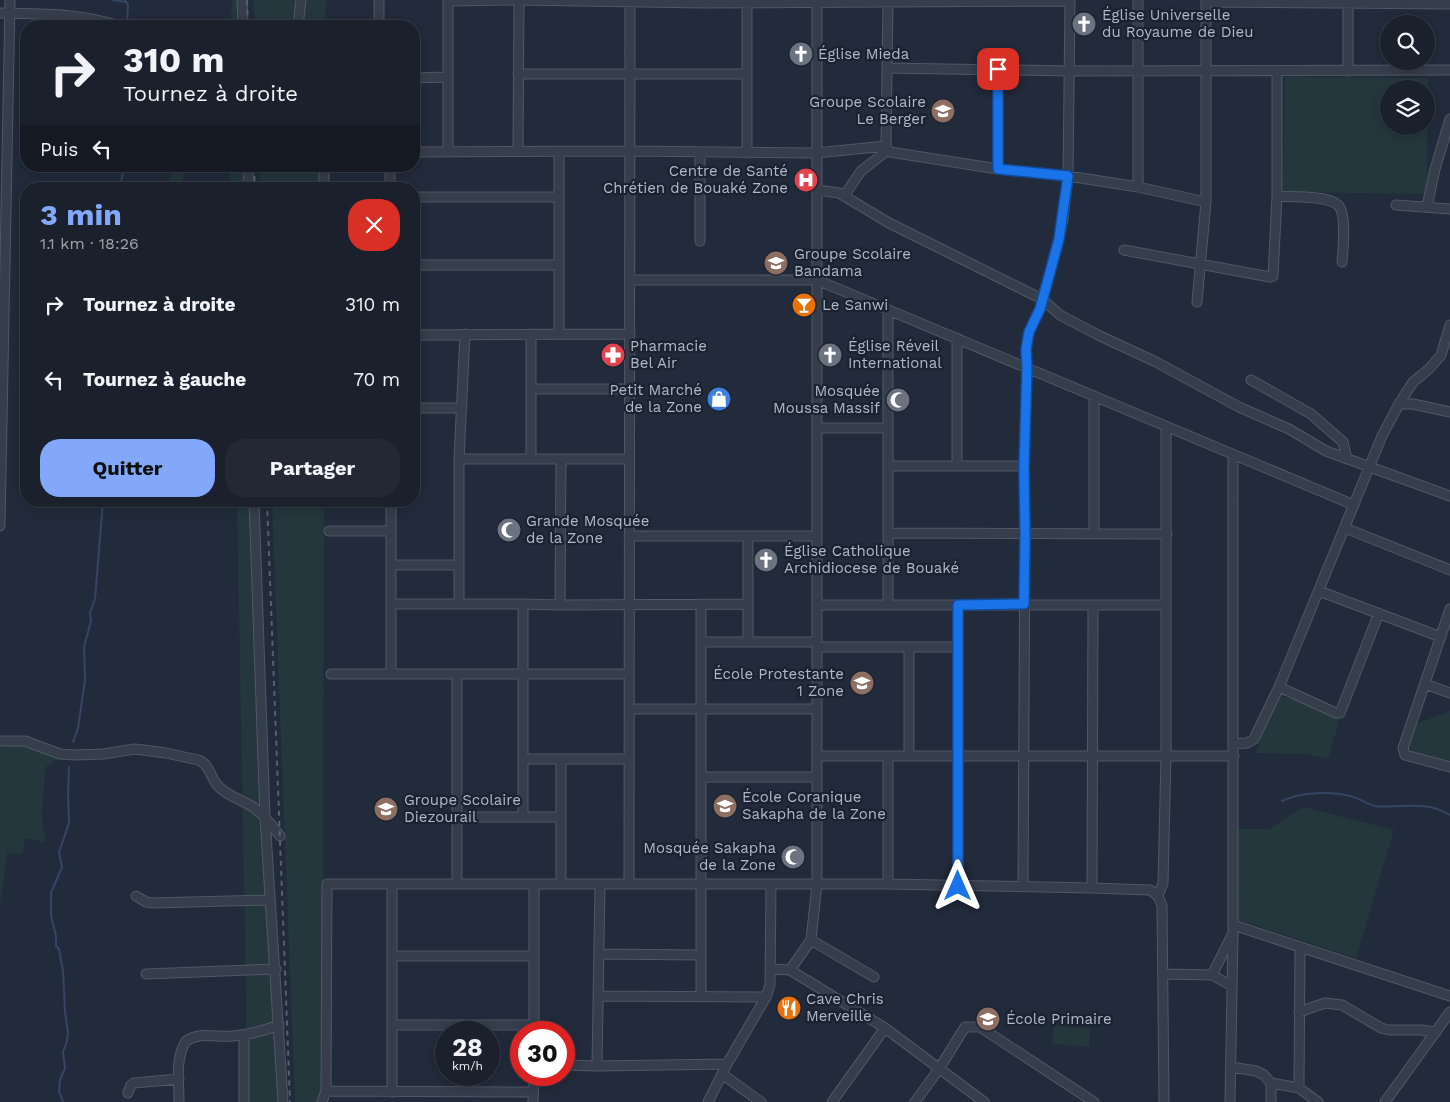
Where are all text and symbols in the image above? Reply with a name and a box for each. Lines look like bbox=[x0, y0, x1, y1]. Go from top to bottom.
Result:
place label: Église Universelle du Royaume de Dieu bbox=[1102, 6, 1253, 41]
church icon: Église Universelle du Royaume de Dieu bbox=[1071, 11, 1097, 37]
map controls bbox=[1380, 15, 1435, 135]
button: search bbox=[1380, 15, 1435, 70]
text: 310 m bbox=[123, 39, 224, 81]
icon: right bbox=[40, 40, 105, 105]
church icon: Église Mieda bbox=[788, 41, 814, 67]
place label: Église Mieda bbox=[818, 45, 910, 63]
pin bbox=[977, 48, 1019, 90]
icon: arrive bbox=[984, 55, 1012, 83]
button: layers bbox=[1380, 80, 1435, 135]
text: Tournez à droite bbox=[123, 81, 298, 106]
place label: Groupe Scolaire Le Berger bbox=[809, 93, 926, 128]
school or university icon: Groupe Scolaire Le Berger bbox=[930, 98, 956, 124]
icon: left bbox=[88, 135, 116, 163]
text: Puis bbox=[40, 138, 78, 161]
place label: Centre de Santé Chrétien de Bouaké Zone bbox=[603, 162, 788, 197]
hospital icon: Centre de Santé Chrétien de Bouaké Zone bbox=[793, 167, 819, 193]
text: 3 min bbox=[40, 197, 122, 232]
button: close bbox=[348, 199, 400, 251]
text: 1.1 km · 18:26 bbox=[40, 234, 139, 253]
place label: Groupe Scolaire Bandama bbox=[794, 245, 911, 280]
school or university icon: Groupe Scolaire Bandama bbox=[763, 250, 789, 276]
icon: right bbox=[40, 291, 68, 319]
bar icon: Le Sanwi bbox=[791, 292, 817, 318]
text: Tournez à droite bbox=[83, 293, 235, 316]
text: 310 m bbox=[345, 293, 400, 316]
place label: Le Sanwi bbox=[822, 296, 888, 314]
place label: Pharmacie Bel Air bbox=[630, 337, 707, 372]
place label: Église Réveil International bbox=[848, 337, 942, 372]
pharmacy icon: Pharmacie Bel Air bbox=[600, 342, 626, 368]
church icon: Église Réveil International bbox=[817, 342, 843, 368]
icon: left bbox=[40, 366, 68, 394]
text: Tournez à gauche bbox=[83, 368, 246, 391]
text: 70 m bbox=[353, 368, 400, 391]
place label: Petit Marché de la Zone bbox=[609, 381, 702, 416]
place label: Mosquée Moussa Massif bbox=[773, 382, 880, 417]
shop icon: Petit Marché de la Zone bbox=[706, 386, 732, 412]
mosque icon: Mosquée Moussa Massif bbox=[885, 387, 911, 413]
button: Quitter bbox=[40, 439, 215, 497]
button: Partager bbox=[225, 439, 400, 497]
place label: Grande Mosquée de la Zone bbox=[526, 512, 649, 547]
mosque icon: Grande Mosquée de la Zone bbox=[496, 517, 522, 543]
place label: Église Catholique Archidiocese de Bouaké bbox=[784, 542, 959, 577]
church icon: Église Catholique Archidiocese de Bouaké bbox=[753, 547, 779, 573]
place label: École Protestante 1 Zone bbox=[713, 665, 844, 700]
school or university icon: École Protestante 1 Zone bbox=[849, 670, 875, 696]
place label: École Coranique Sakapha de la Zone bbox=[742, 788, 886, 823]
place label: Groupe Scolaire Diezourail bbox=[404, 791, 521, 826]
school or university icon: École Coranique Sakapha de la Zone bbox=[712, 793, 738, 819]
school or university icon: Groupe Scolaire Diezourail bbox=[373, 796, 399, 822]
place label: Mosquée Sakapha de la Zone bbox=[643, 839, 776, 874]
mosque icon: Mosquée Sakapha de la Zone bbox=[780, 844, 806, 870]
position arrow bbox=[931, 859, 983, 911]
place label: Cave Chris Merveille bbox=[806, 990, 884, 1025]
restaurant icon: Cave Chris Merveille bbox=[776, 995, 802, 1021]
school or university icon: École Primaire bbox=[975, 1006, 1001, 1032]
place label: École Primaire bbox=[1006, 1010, 1112, 1028]
speed limit sign: 30 bbox=[510, 1021, 575, 1086]
text: 28 bbox=[452, 1033, 483, 1062]
text: km/h bbox=[452, 1059, 483, 1073]

